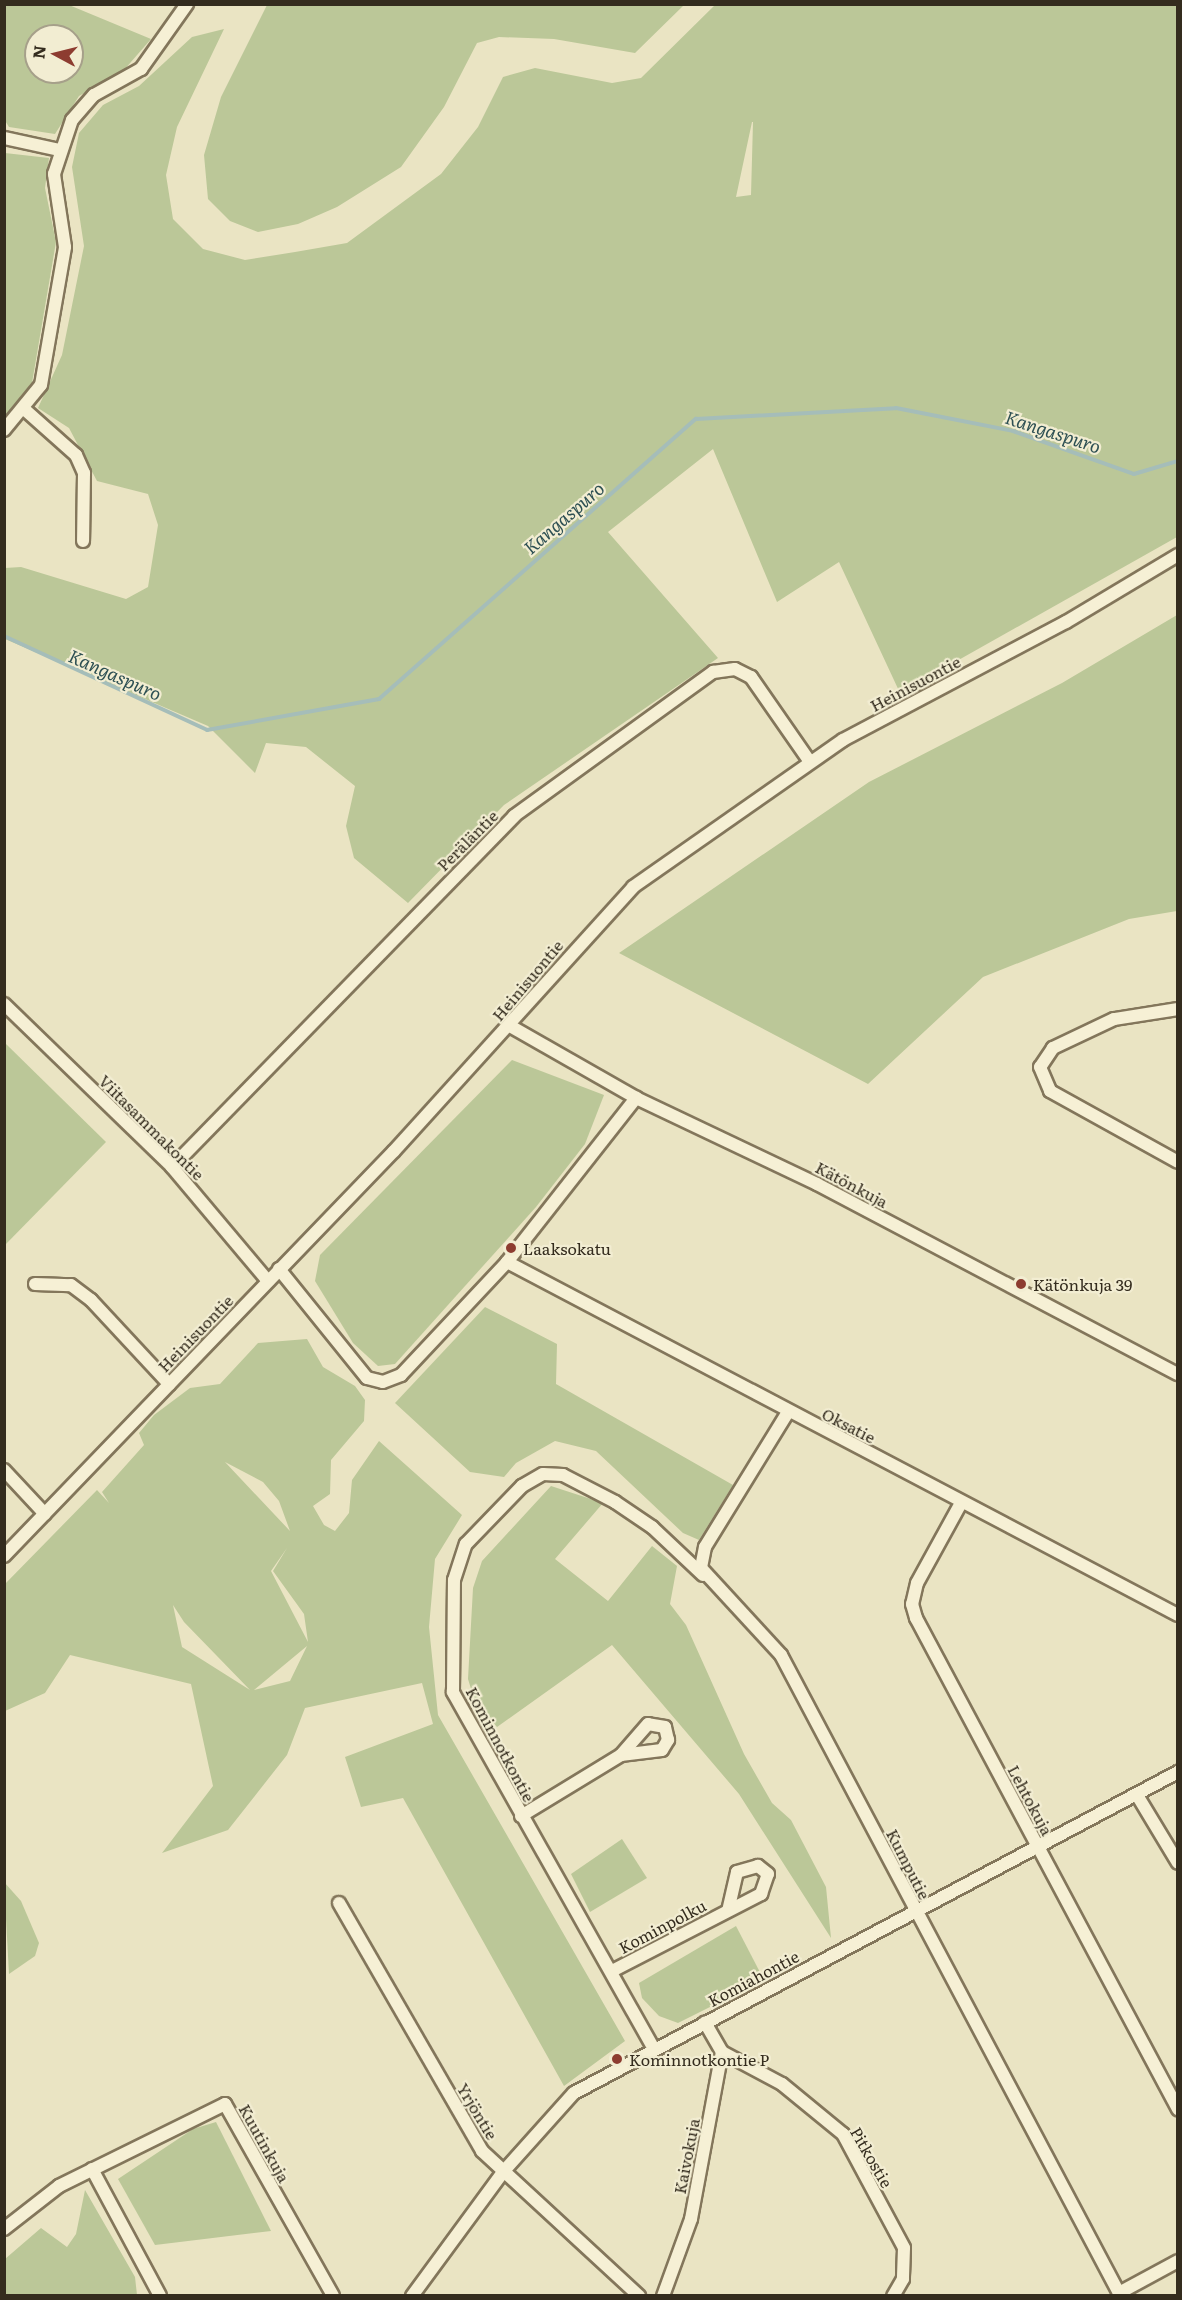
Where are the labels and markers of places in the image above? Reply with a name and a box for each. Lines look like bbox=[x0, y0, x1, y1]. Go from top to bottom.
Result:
place label: Laaksokatu bbox=[523, 1238, 611, 1258]
marker: Laaksokatu bbox=[504, 1241, 518, 1255]
place label: Kätönkuja 39 bbox=[1033, 1274, 1132, 1294]
marker: Kätönkuja 39 bbox=[1014, 1277, 1028, 1291]
place label: Kominnotkontie P bbox=[629, 2049, 769, 2069]
marker: Kominnotkontie P bbox=[610, 2052, 624, 2066]

